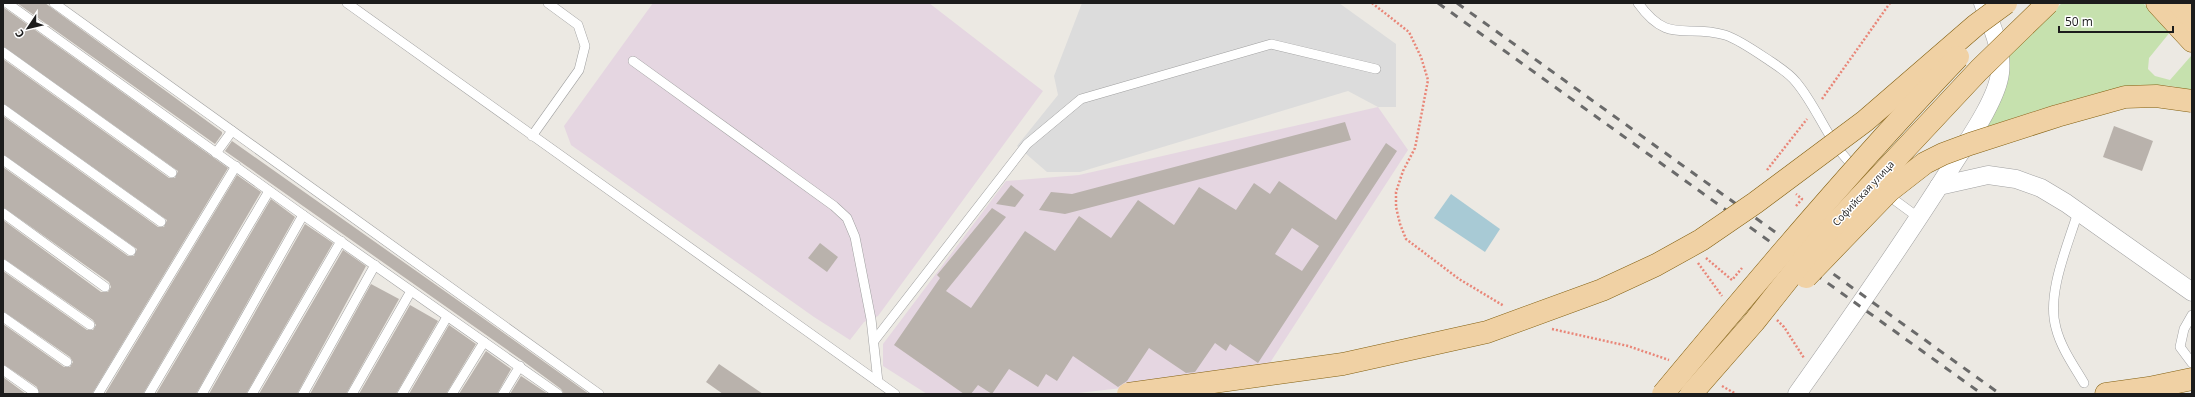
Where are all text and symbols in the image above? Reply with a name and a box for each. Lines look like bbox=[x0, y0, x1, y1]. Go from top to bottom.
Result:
north arrow bbox=[8, 8, 48, 48]
scale bar bbox=[2059, 8, 2173, 34]
text: 50 m bbox=[2065, 13, 2093, 30]
text: С bbox=[11, 27, 28, 41]
street label: Софийская улица bbox=[1829, 157, 1897, 229]

